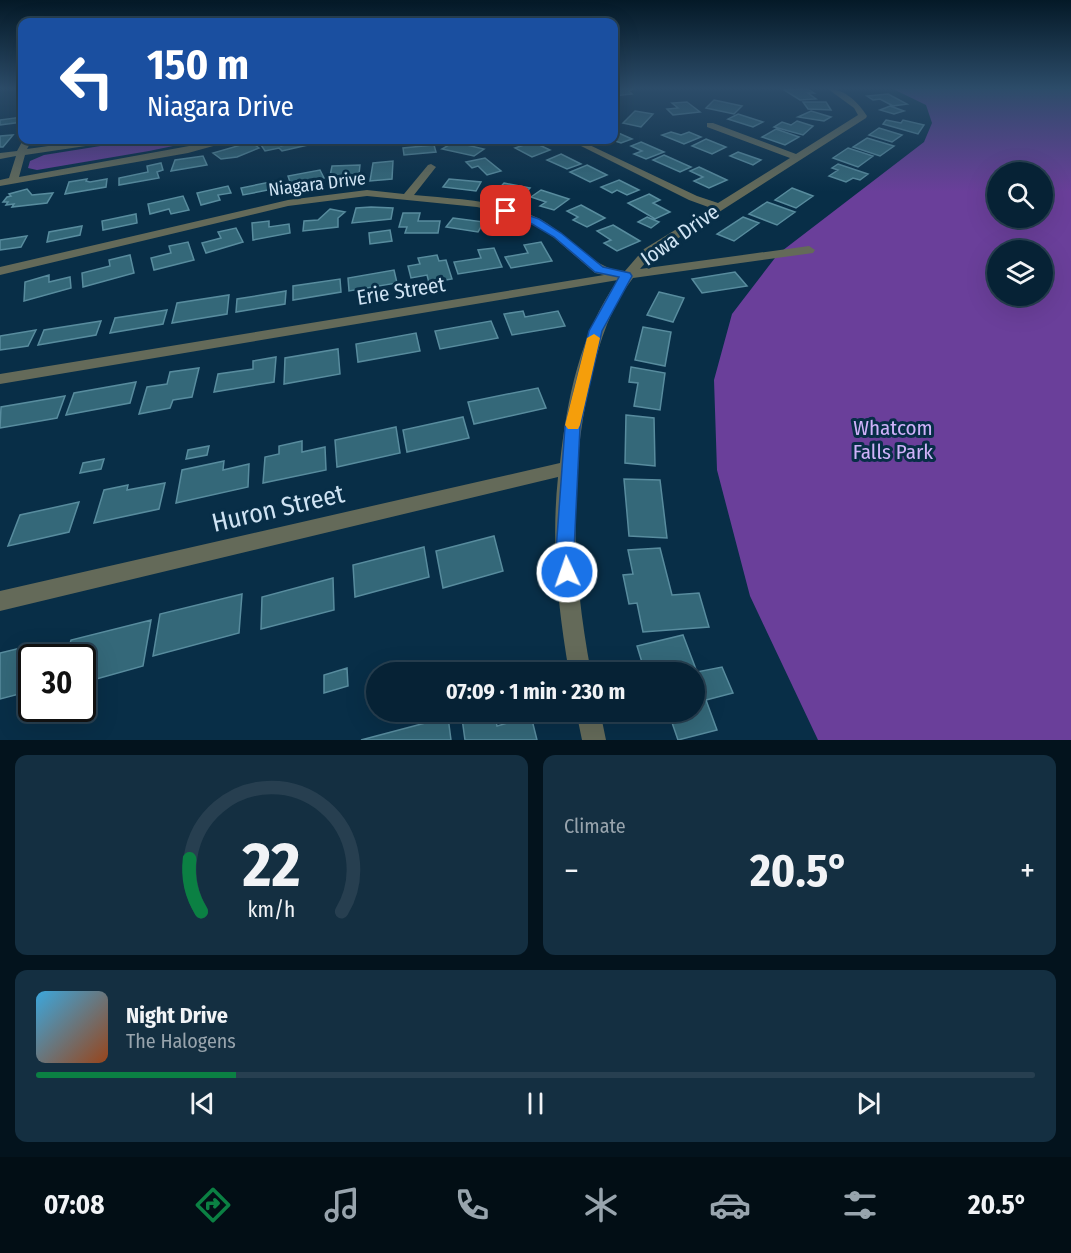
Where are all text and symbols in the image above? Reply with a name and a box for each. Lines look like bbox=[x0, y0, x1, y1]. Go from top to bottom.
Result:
text: 150 m bbox=[147, 40, 249, 90]
icon: left bbox=[48, 42, 126, 120]
text: Niagara Drive bbox=[147, 91, 294, 123]
map controls bbox=[987, 162, 1053, 306]
button: search bbox=[987, 162, 1053, 228]
street label: Niagara Drive bbox=[267, 167, 367, 201]
pin bbox=[480, 185, 531, 236]
icon: arrive bbox=[489, 194, 522, 227]
street label: Iowa Drive bbox=[636, 199, 724, 271]
button: layers bbox=[987, 240, 1053, 306]
street label: Erie Street bbox=[355, 271, 447, 311]
park label: Whatcom Falls Park bbox=[853, 415, 933, 465]
street label: Huron Street bbox=[209, 478, 348, 539]
position arrow bbox=[535, 540, 599, 604]
speed limit sign: 30 bbox=[18, 644, 96, 722]
text: 07:09 · 1 min · 230 m bbox=[446, 678, 625, 705]
text: Climate bbox=[564, 814, 626, 838]
text: 22 bbox=[242, 828, 300, 903]
text: 20.5° bbox=[750, 844, 849, 898]
text: − bbox=[564, 851, 579, 891]
text: + bbox=[1020, 851, 1035, 891]
text: km/h bbox=[248, 897, 295, 923]
text: Night Drive bbox=[126, 1002, 228, 1029]
text: The Halogens bbox=[126, 1029, 236, 1053]
icon: previous bbox=[186, 1087, 219, 1120]
icon: pause bbox=[519, 1087, 552, 1120]
icon: next bbox=[852, 1087, 885, 1120]
icon: directions bbox=[192, 1184, 234, 1226]
icon: music bbox=[321, 1184, 363, 1226]
icon: phone bbox=[451, 1184, 493, 1226]
icon: climate bbox=[580, 1184, 622, 1226]
icon: car bbox=[709, 1184, 751, 1226]
icon: filters bbox=[839, 1184, 881, 1226]
text: 07:08 bbox=[44, 1189, 105, 1221]
text: 20.5° bbox=[968, 1189, 1027, 1221]

